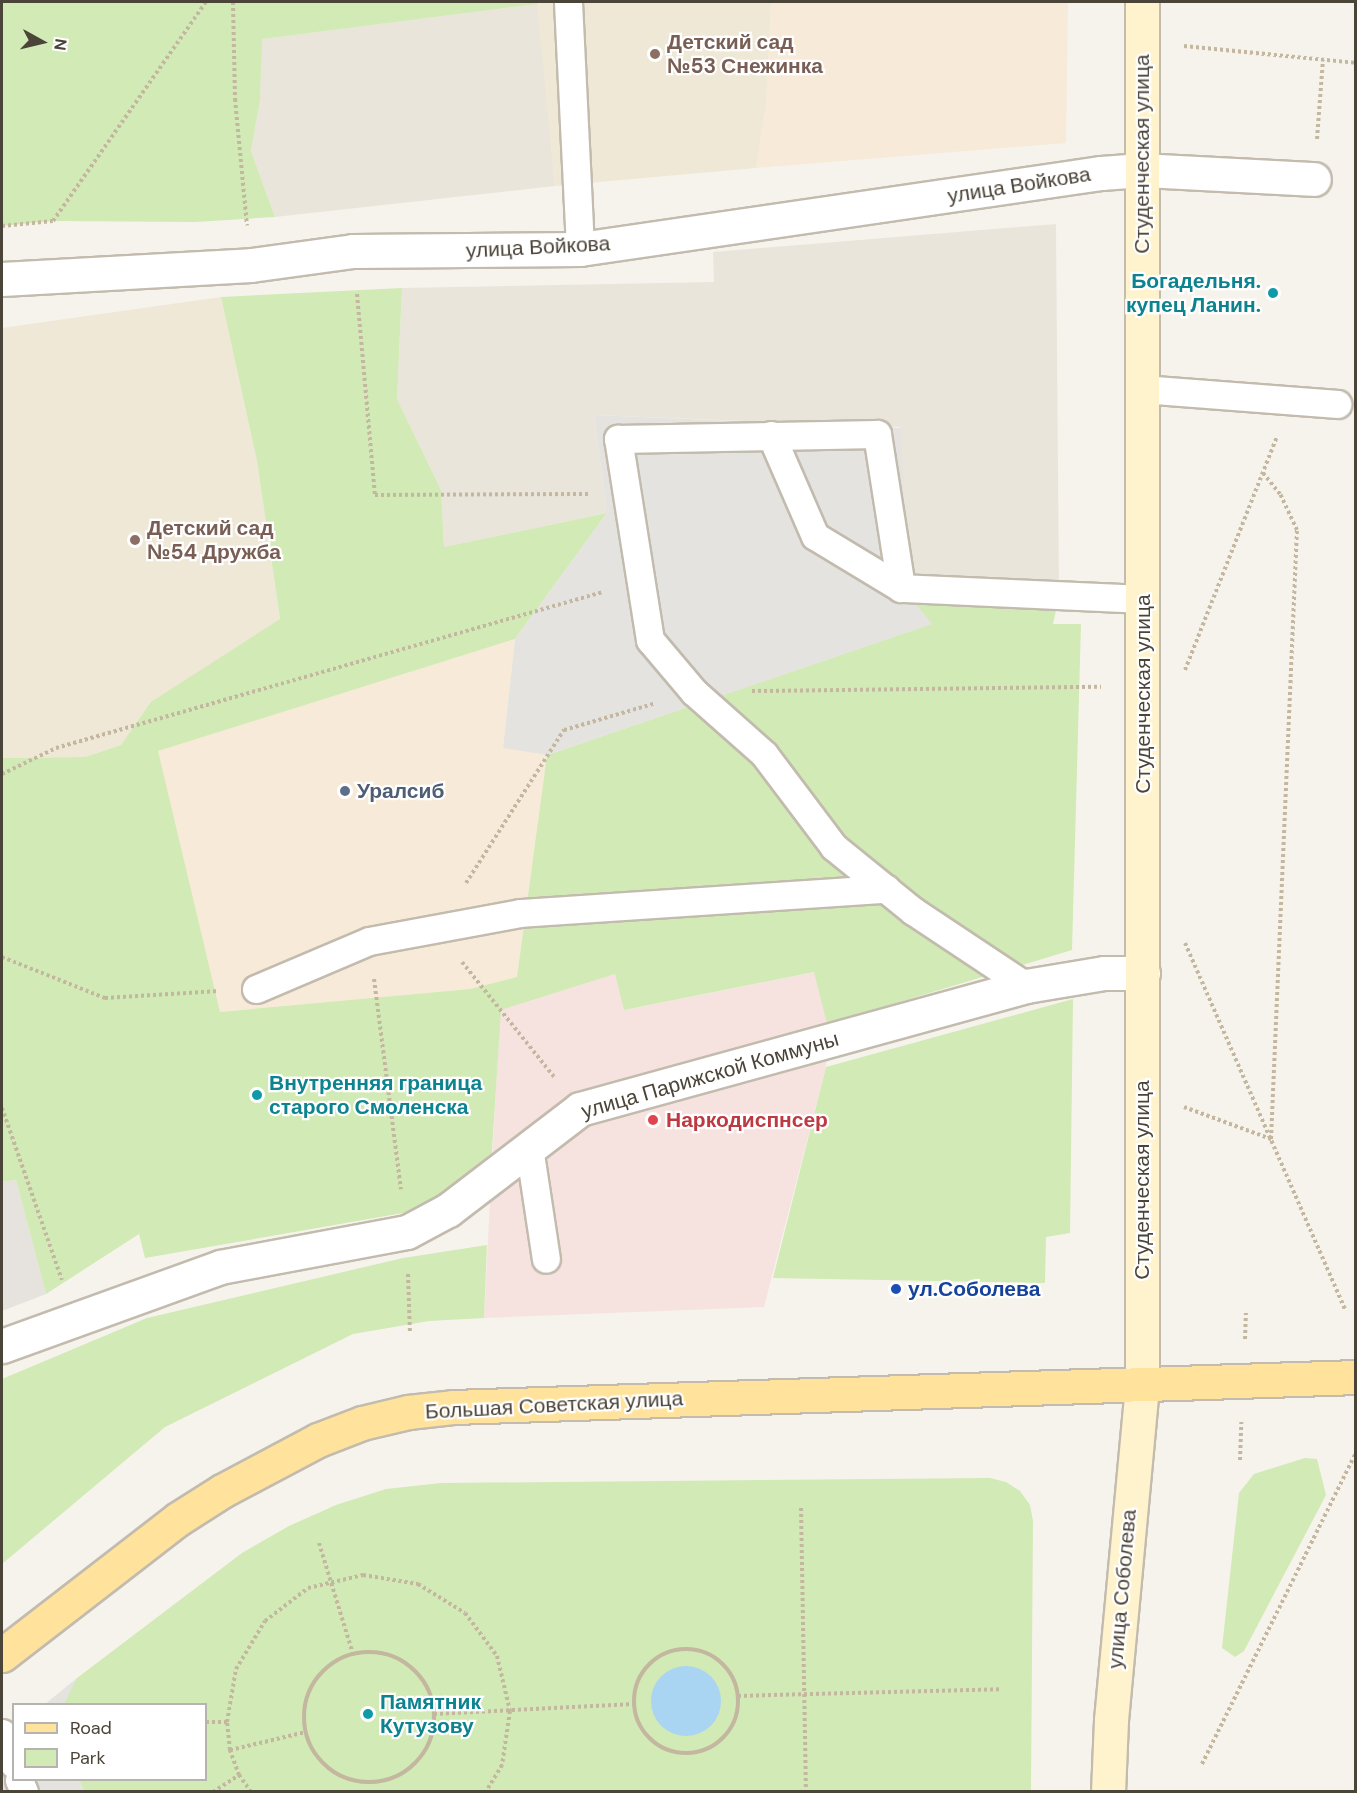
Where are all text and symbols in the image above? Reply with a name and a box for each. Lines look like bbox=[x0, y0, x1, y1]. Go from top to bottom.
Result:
north arrow bbox=[12, 12, 72, 72]
place label: Детский сад №53 Снежинка bbox=[667, 29, 823, 79]
text: N bbox=[49, 37, 72, 52]
marker: Детский сад №53 Снежинка bbox=[648, 47, 662, 61]
street label: Студенческая улица bbox=[1129, 54, 1155, 254]
street label: улица Войкова bbox=[946, 161, 1092, 209]
street label: улица Войкова bbox=[465, 231, 611, 263]
place label: Богадельня. купец Ланин. bbox=[1126, 268, 1261, 318]
marker: Богадельня. купец Ланин. bbox=[1266, 286, 1280, 300]
place label: Детский сад №54 Дружба bbox=[147, 515, 281, 565]
marker: Детский сад №54 Дружба bbox=[128, 533, 142, 547]
street label: Студенческая улица bbox=[1130, 594, 1156, 794]
place label: Уралсиб bbox=[357, 778, 444, 804]
marker: Уралсиб bbox=[338, 784, 352, 798]
street label: улица Парижской Коммуны bbox=[578, 1026, 842, 1124]
place label: Внутренняя граница старого Смоленска bbox=[269, 1070, 482, 1120]
street label: Студенческая улица bbox=[1129, 1080, 1155, 1280]
marker: Внутренняя граница старого Смоленска bbox=[250, 1088, 264, 1102]
place label: Наркодиспнсер bbox=[666, 1107, 828, 1133]
marker: Наркодиспнсер bbox=[644, 1111, 662, 1129]
place label: ул.Соболева bbox=[908, 1276, 1040, 1302]
marker: ул.Соболева bbox=[889, 1282, 903, 1296]
street label: Большая Советская улица bbox=[424, 1386, 684, 1424]
street label: улица Соболева bbox=[1102, 1508, 1142, 1670]
place label: Памятник Кутузову bbox=[380, 1689, 481, 1739]
legend bbox=[12, 1703, 207, 1781]
marker: Памятник Кутузову bbox=[361, 1707, 375, 1721]
text: Road bbox=[70, 1716, 112, 1740]
text: Park bbox=[70, 1746, 106, 1770]

